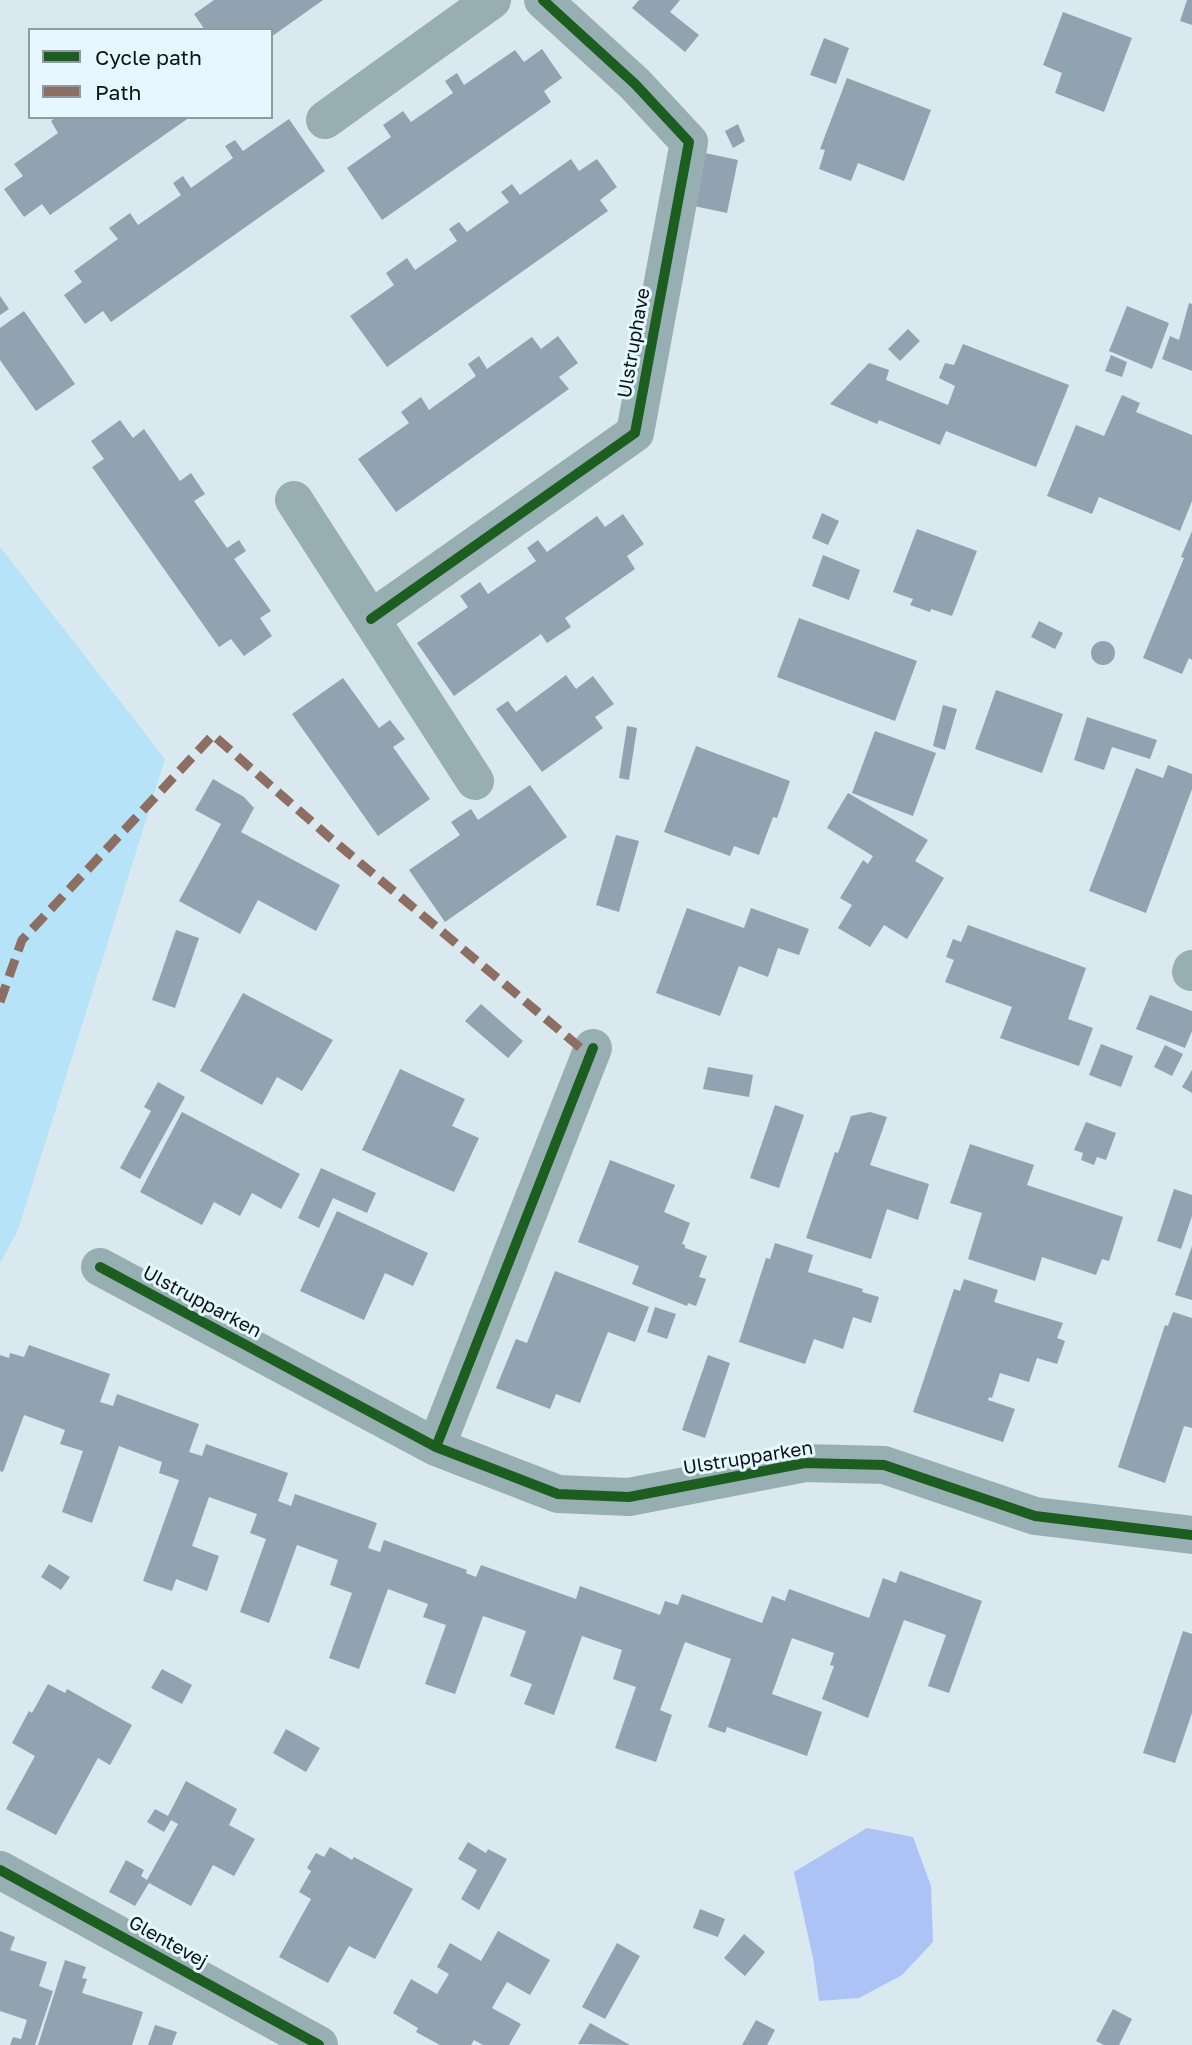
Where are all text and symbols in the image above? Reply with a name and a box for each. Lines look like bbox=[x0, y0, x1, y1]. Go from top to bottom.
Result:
legend bbox=[28, 28, 273, 119]
text: Cycle path bbox=[95, 44, 202, 70]
text: Path bbox=[95, 79, 142, 105]
street label: Ulstruphave bbox=[613, 286, 655, 400]
street label: Ulstrupparken bbox=[139, 1261, 265, 1343]
street label: Ulstrupparken bbox=[681, 1436, 815, 1480]
street label: Glentevej bbox=[125, 1911, 211, 1973]

